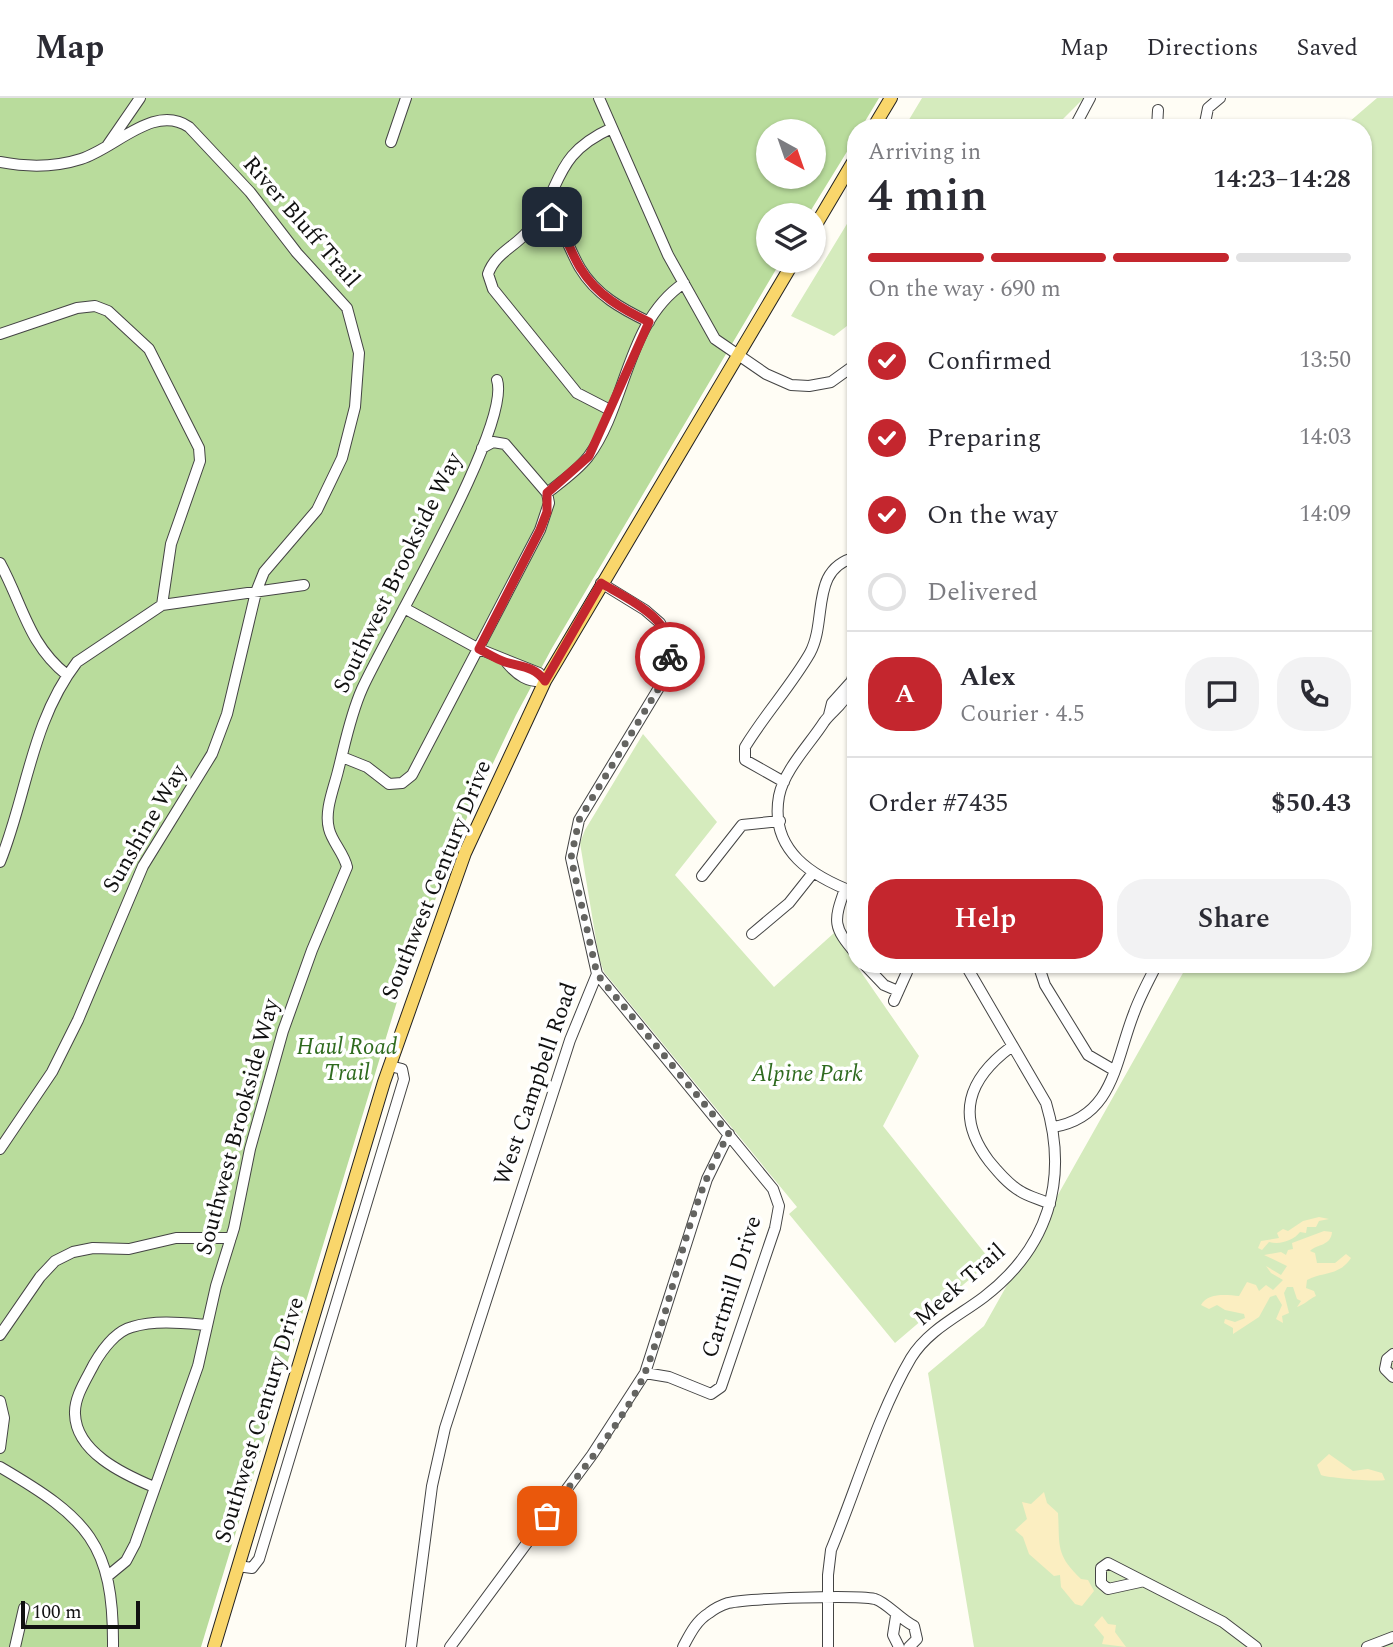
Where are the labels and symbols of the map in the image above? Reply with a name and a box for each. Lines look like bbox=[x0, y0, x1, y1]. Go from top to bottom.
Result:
north arrow bbox=[756, 119, 826, 189]
street label: River Bluff Trail bbox=[234, 148, 368, 296]
pin bbox=[522, 187, 582, 247]
street label: Southwest Brookside Way bbox=[324, 446, 472, 699]
courier bbox=[635, 622, 705, 692]
street label: Southwest Century Drive bbox=[373, 755, 501, 1005]
street label: Sunshine Way bbox=[94, 757, 196, 900]
street label: West Campbell Road bbox=[485, 978, 587, 1190]
street label: Southwest Brookside Way bbox=[187, 994, 289, 1259]
park label: Haul Road Trail bbox=[297, 1030, 398, 1091]
park label: Alpine Park bbox=[750, 1057, 863, 1092]
street label: Cartmill Drive bbox=[693, 1211, 771, 1363]
street label: Meek Trail bbox=[906, 1235, 1014, 1335]
street label: Southwest Century Drive bbox=[206, 1293, 314, 1547]
pin bbox=[517, 1486, 577, 1546]
scale bar bbox=[21, 1598, 140, 1630]

